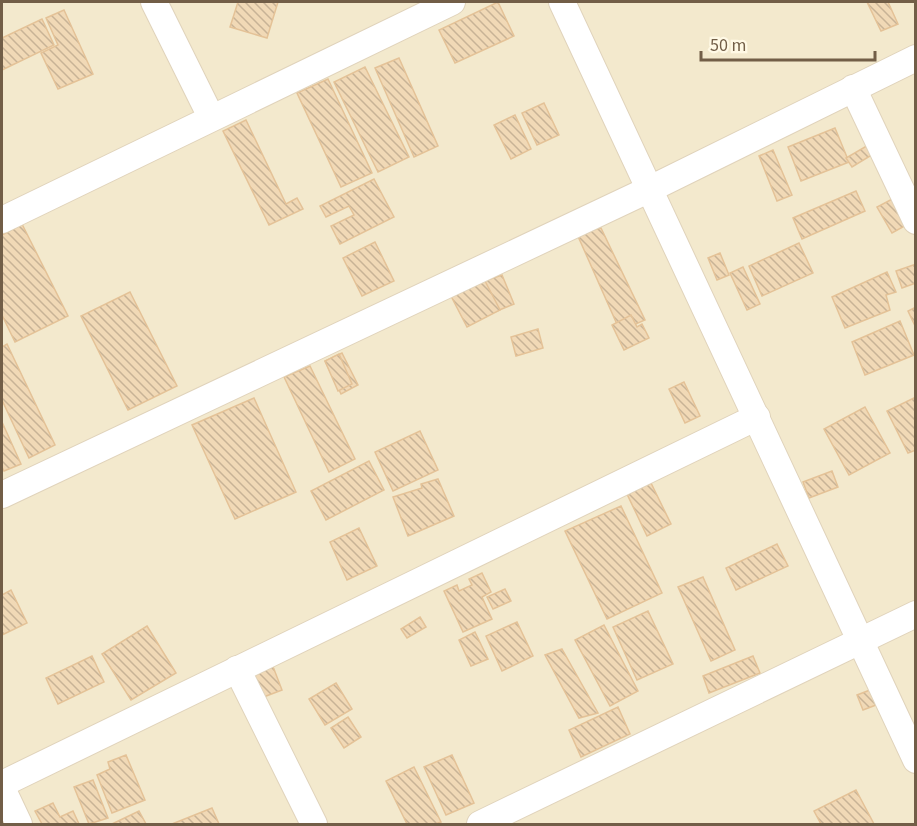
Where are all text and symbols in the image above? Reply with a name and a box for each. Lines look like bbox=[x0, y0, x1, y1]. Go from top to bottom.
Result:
scale bar bbox=[701, 24, 875, 62]
text: 50 m bbox=[710, 33, 746, 58]

